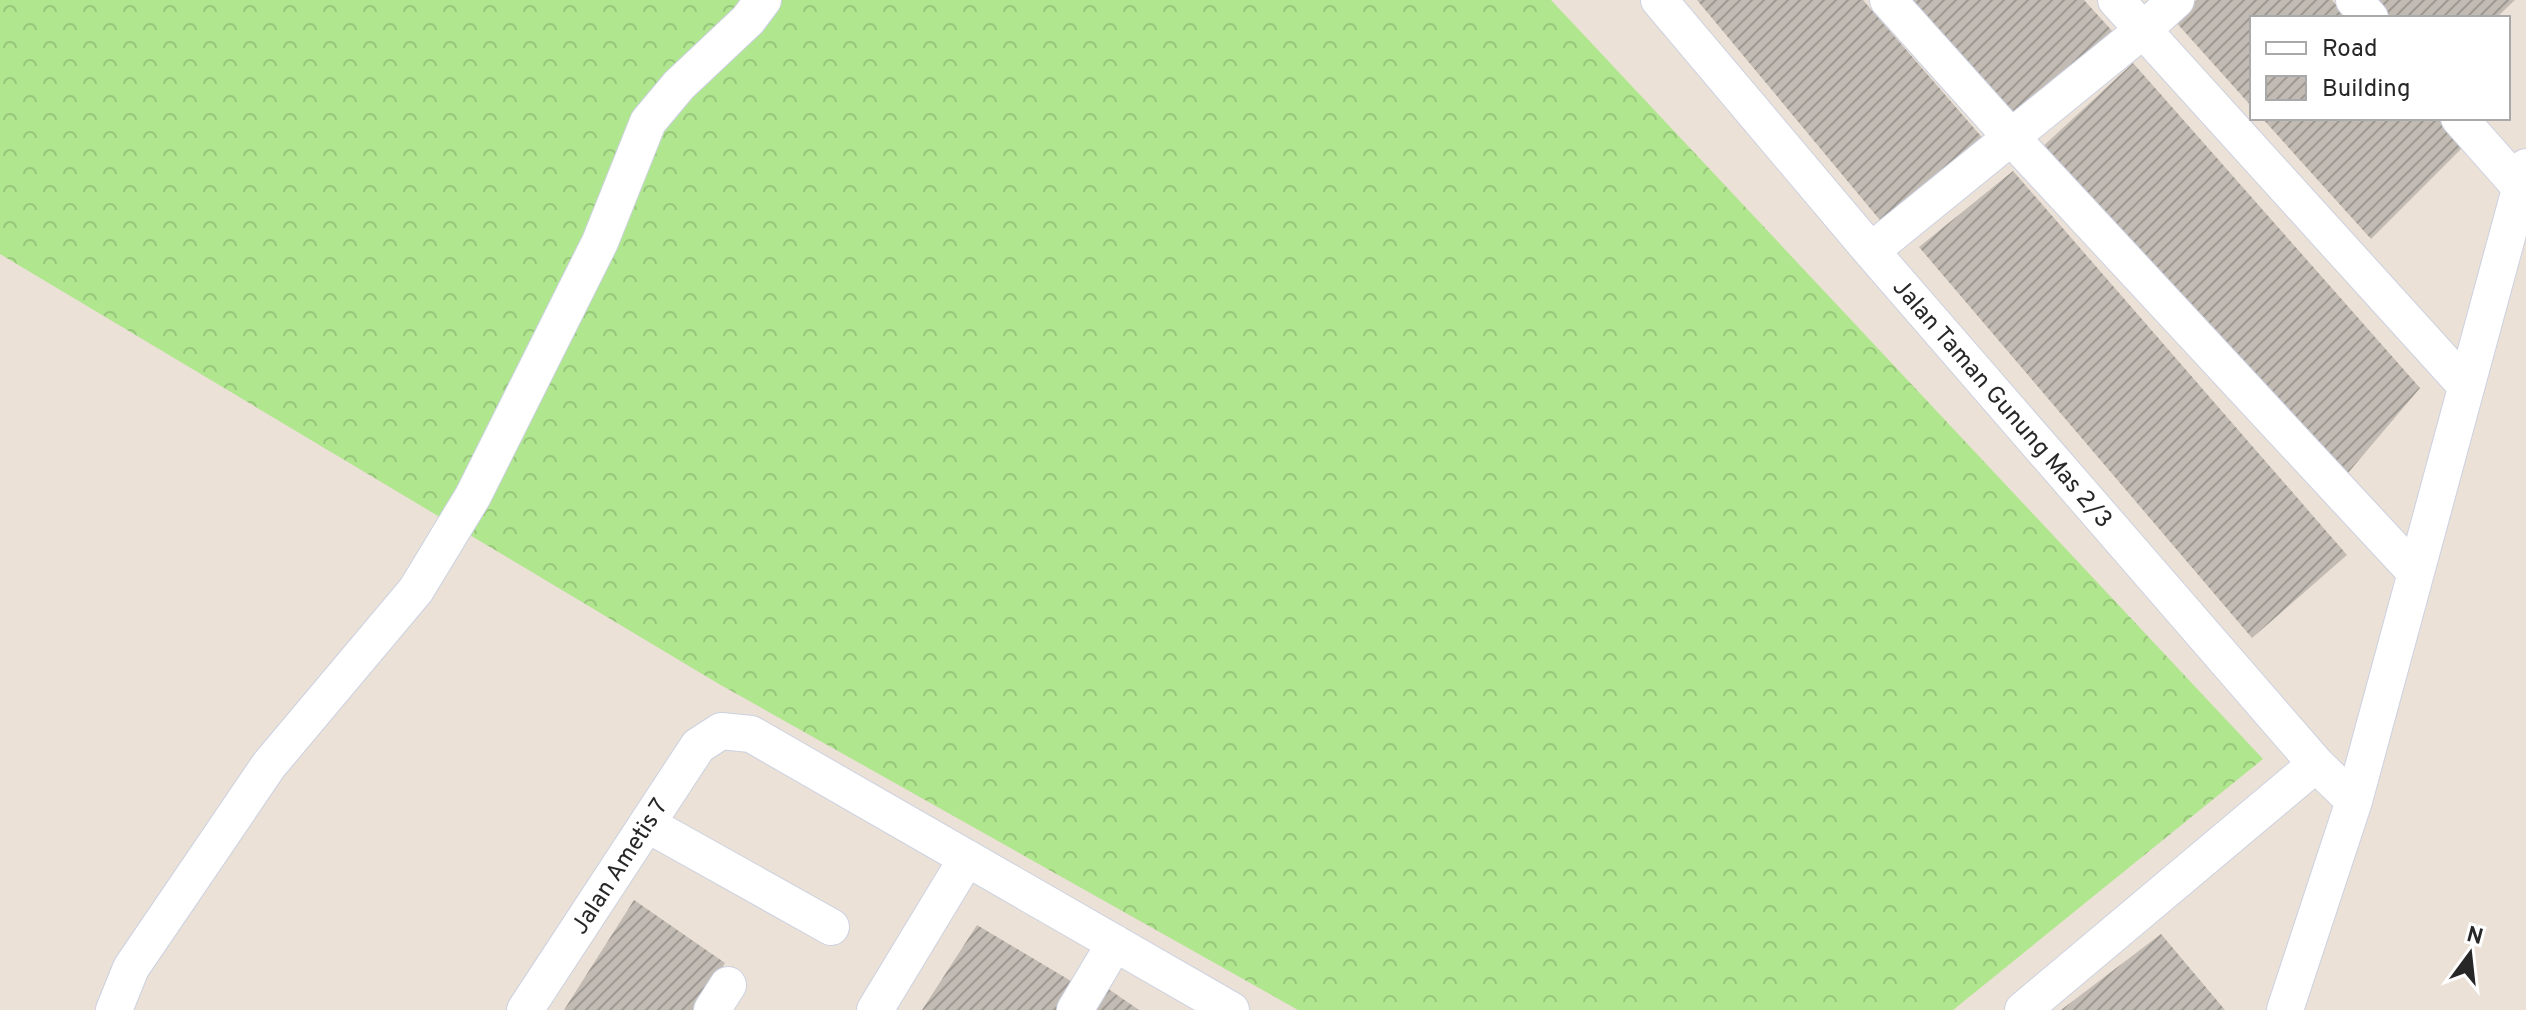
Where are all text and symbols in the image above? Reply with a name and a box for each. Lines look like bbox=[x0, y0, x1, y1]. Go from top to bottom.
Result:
legend bbox=[2250, 16, 2510, 120]
text: Road bbox=[2322, 35, 2378, 65]
text: Building bbox=[2322, 75, 2411, 105]
street label: Jalan Taman Gunung Mas 2/3 bbox=[1885, 274, 2118, 535]
street label: Jalan Ametis 7 bbox=[566, 794, 676, 941]
north arrow bbox=[2430, 914, 2510, 994]
text: N bbox=[2463, 922, 2486, 952]

